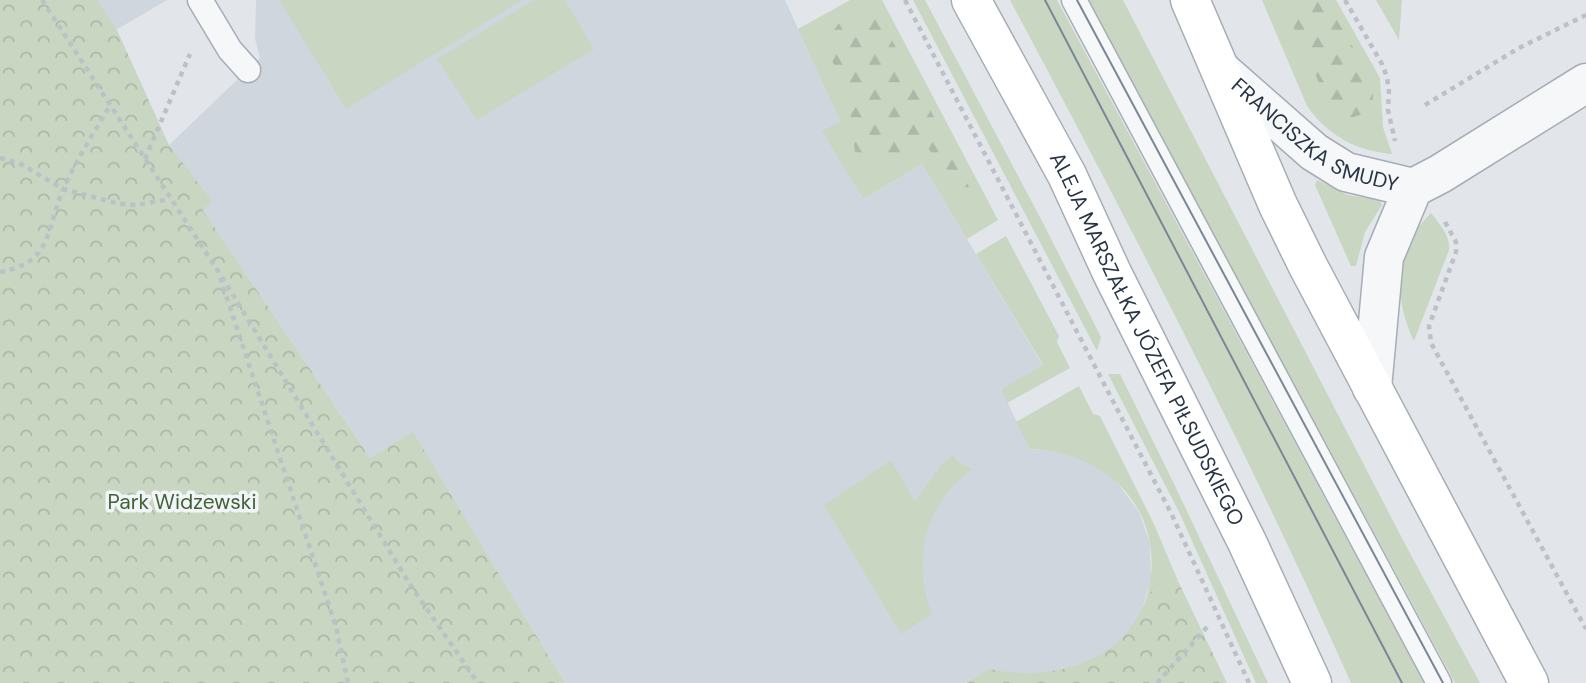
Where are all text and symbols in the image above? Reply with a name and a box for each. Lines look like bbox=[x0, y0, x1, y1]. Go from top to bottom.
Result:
street label: FRANCISZKA SMUDY bbox=[1225, 72, 1401, 198]
street label: ALEJA MARSZAŁKA JÓZEFA PIŁSUDSKIEGO bbox=[1043, 147, 1251, 530]
park label: Park Widzewski bbox=[108, 488, 256, 516]

